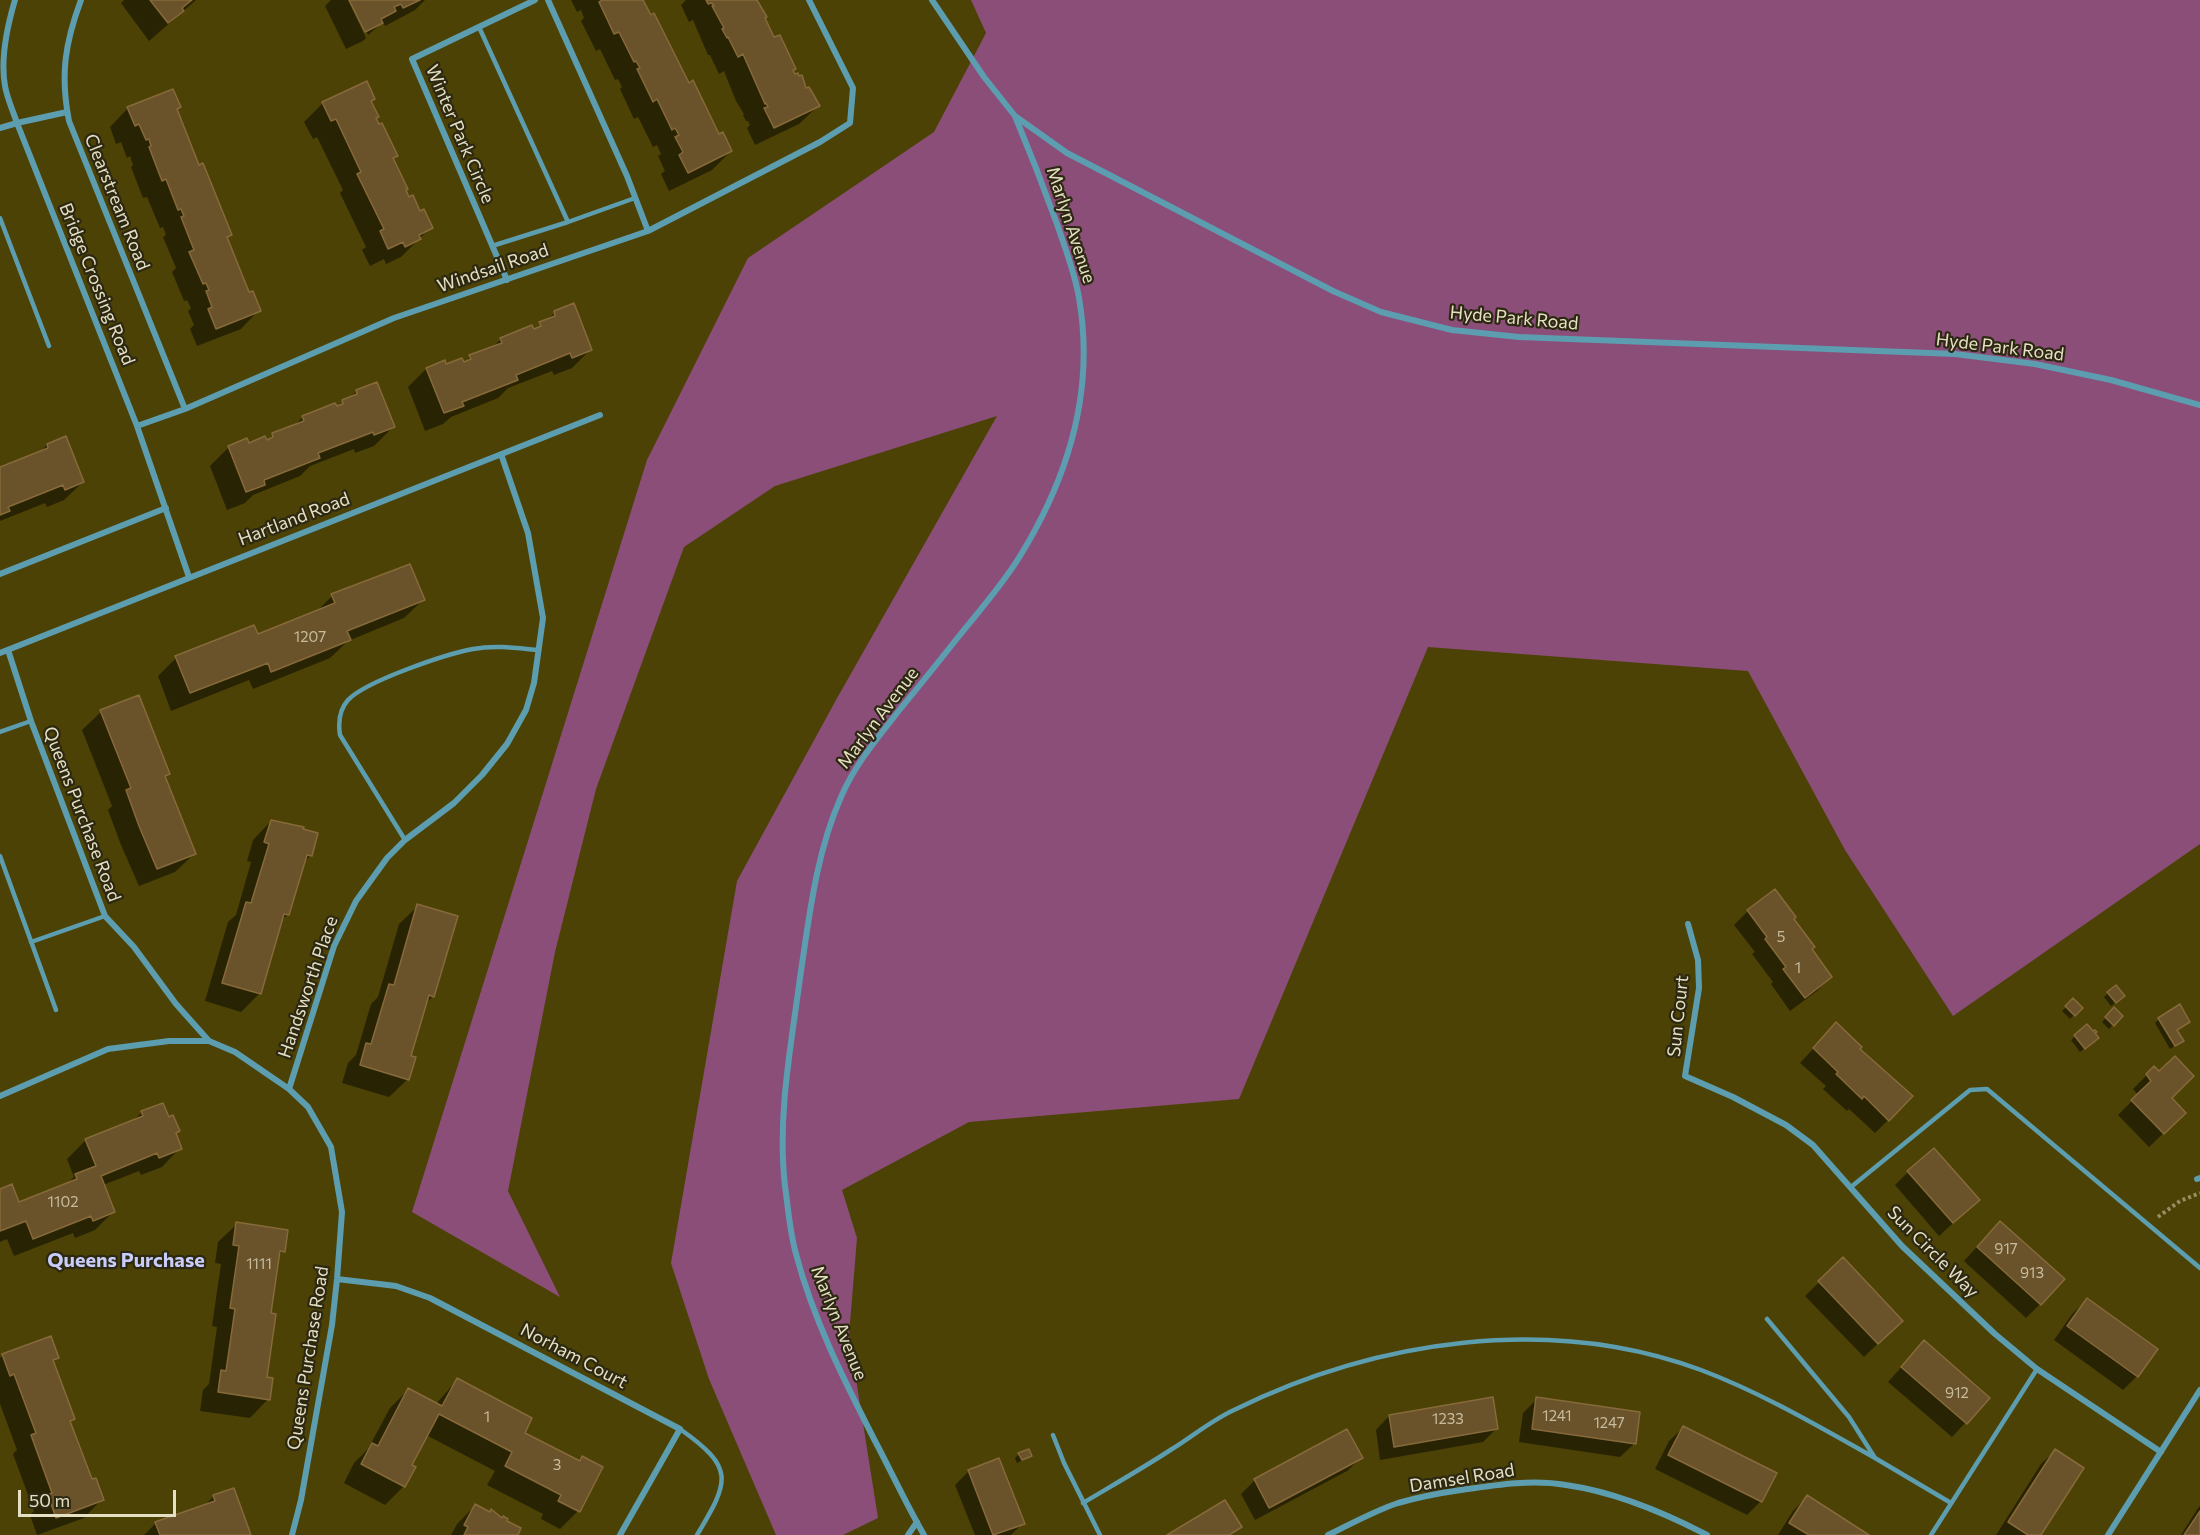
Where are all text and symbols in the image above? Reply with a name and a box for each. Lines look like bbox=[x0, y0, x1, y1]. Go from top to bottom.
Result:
street label: Winter Park Circle bbox=[421, 61, 499, 207]
street label: Clearstream Road bbox=[80, 131, 154, 273]
street label: Marlyn Avenue bbox=[1042, 164, 1100, 286]
street label: Bridge Crossing Road bbox=[55, 200, 139, 368]
street label: Windsail Road bbox=[435, 239, 551, 297]
street label: Hyde Park Road bbox=[1449, 302, 1579, 334]
street label: Hyde Park Road bbox=[1935, 328, 2065, 366]
street label: Hartland Road bbox=[235, 488, 353, 550]
house number: 1207 bbox=[294, 628, 326, 646]
street label: Marlyn Avenue bbox=[833, 663, 923, 773]
street label: Queens Purchase Road bbox=[39, 723, 125, 905]
street label: Handsworth Place bbox=[274, 913, 342, 1061]
house number: 5 bbox=[1777, 928, 1785, 946]
house number: 1 bbox=[1795, 959, 1801, 977]
street label: Sun Court bbox=[1663, 974, 1693, 1058]
house number: 1102 bbox=[48, 1193, 78, 1211]
street label: Sun Circle Way bbox=[1883, 1202, 1983, 1302]
house number: 917 bbox=[1994, 1240, 2018, 1258]
district label: Queens Purchase bbox=[47, 1248, 205, 1272]
house number: 1111 bbox=[246, 1255, 272, 1273]
street label: Marlyn Avenue bbox=[806, 1263, 872, 1383]
house number: 913 bbox=[2020, 1264, 2044, 1282]
street label: Queens Purchase Road bbox=[283, 1265, 333, 1451]
street label: Norham Court bbox=[517, 1319, 631, 1393]
house number: 912 bbox=[1945, 1384, 1969, 1402]
house number: 1241 bbox=[1542, 1407, 1572, 1425]
house number: 1 bbox=[484, 1408, 490, 1426]
house number: 1233 bbox=[1432, 1410, 1464, 1428]
house number: 1247 bbox=[1593, 1414, 1625, 1432]
house number: 3 bbox=[553, 1456, 561, 1474]
street label: Damsel Road bbox=[1408, 1459, 1516, 1497]
scale bar bbox=[21, 1478, 178, 1516]
text: 50 m bbox=[29, 1489, 70, 1511]

